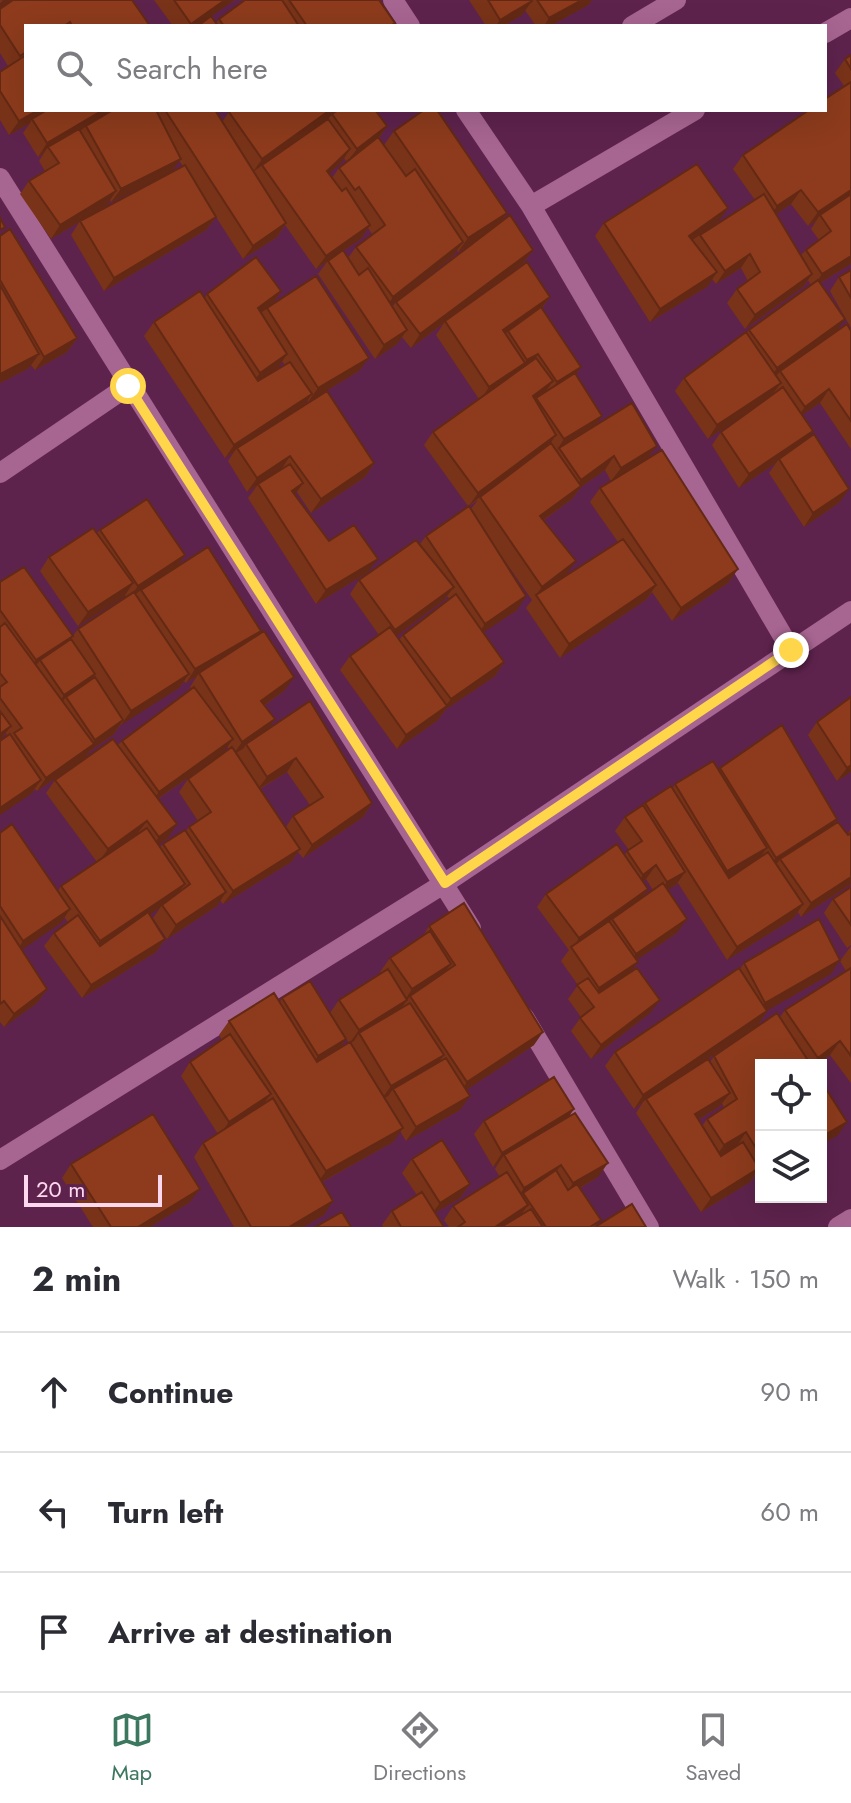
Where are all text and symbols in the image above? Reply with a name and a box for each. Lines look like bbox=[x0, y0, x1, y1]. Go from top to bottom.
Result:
search box bbox=[24, 24, 827, 112]
icon: search bbox=[52, 46, 96, 90]
text: Search here bbox=[116, 47, 268, 90]
route start bbox=[110, 368, 146, 404]
route end bbox=[773, 632, 809, 668]
map controls bbox=[755, 1059, 827, 1203]
button: locate bbox=[755, 1059, 827, 1131]
button: layers bbox=[755, 1131, 827, 1203]
scale bar bbox=[24, 1171, 162, 1207]
text: 20 m bbox=[36, 1173, 85, 1205]
text: 2 min bbox=[32, 1255, 121, 1304]
text: Walk · 150 m bbox=[672, 1260, 819, 1298]
icon: ahead bbox=[32, 1370, 76, 1414]
text: Continue bbox=[108, 1371, 234, 1414]
text: 90 m bbox=[760, 1373, 819, 1411]
icon: left bbox=[32, 1490, 76, 1534]
text: Turn left bbox=[108, 1491, 223, 1534]
text: 60 m bbox=[760, 1493, 819, 1531]
icon: arrive bbox=[32, 1610, 76, 1654]
text: Arrive at destination bbox=[108, 1611, 393, 1654]
tab: Map bbox=[110, 1708, 154, 1788]
tab: Directions bbox=[373, 1708, 466, 1788]
tab: Saved bbox=[686, 1708, 741, 1788]

